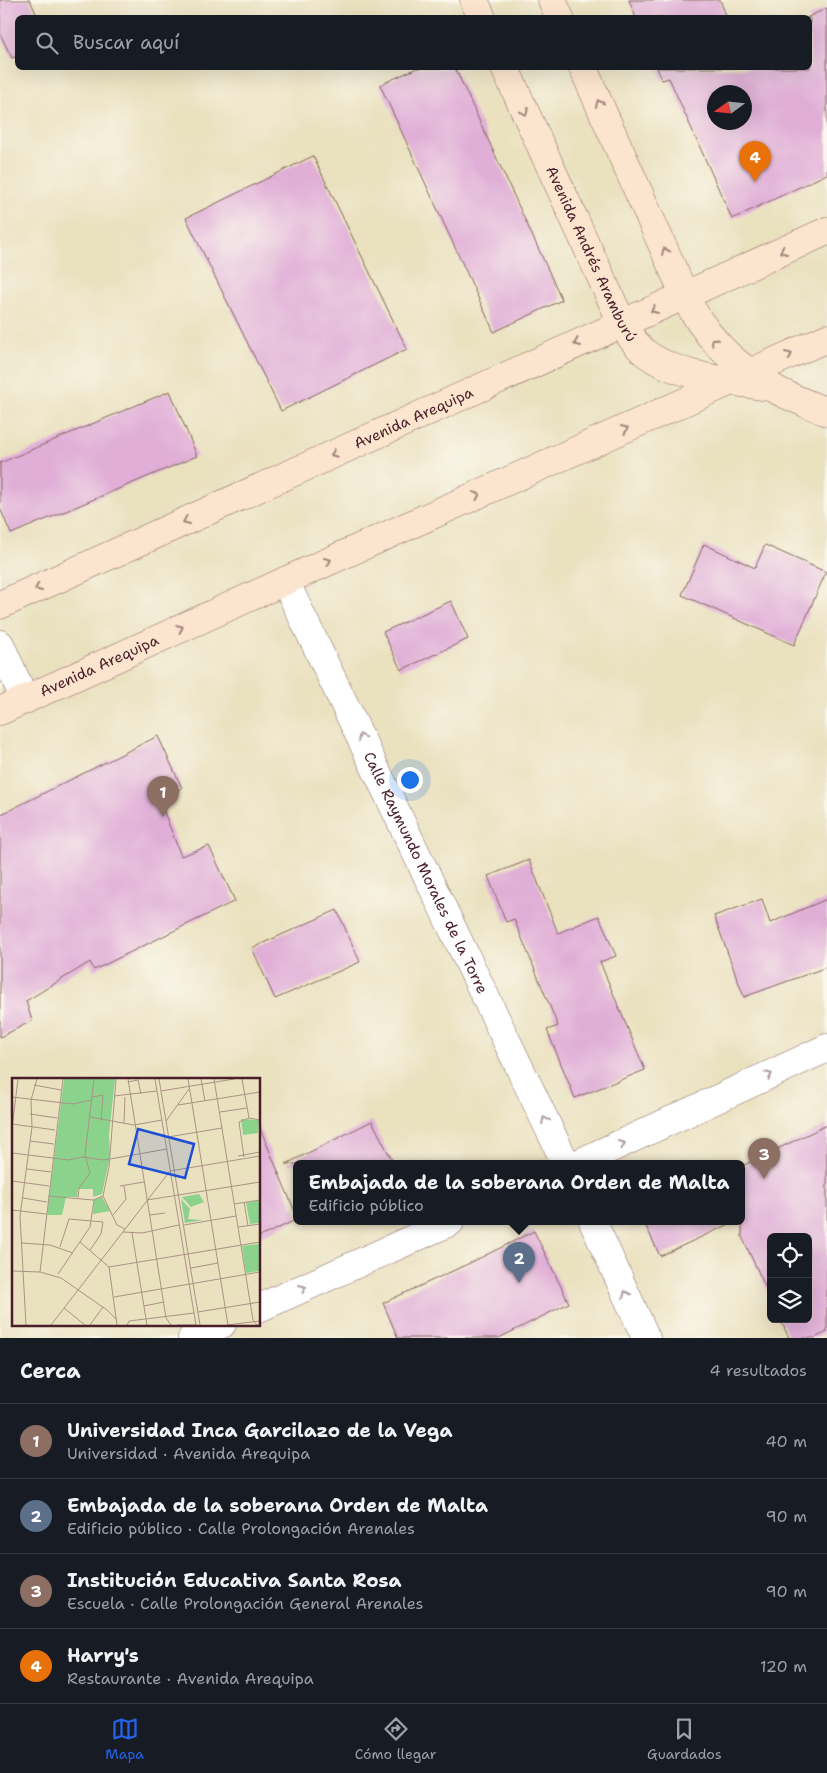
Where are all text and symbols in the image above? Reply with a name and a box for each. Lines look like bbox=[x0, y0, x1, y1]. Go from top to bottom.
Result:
search box bbox=[15, 15, 812, 70]
icon: search bbox=[33, 29, 61, 57]
text: Buscar aquí bbox=[73, 30, 179, 55]
north arrow bbox=[707, 85, 752, 130]
one-way arrow bbox=[594, 99, 605, 108]
one-way arrow bbox=[519, 107, 529, 116]
pin: 4 bbox=[739, 141, 771, 182]
street label: Avenida Andrés Aramburú bbox=[541, 163, 641, 346]
one-way arrow bbox=[779, 245, 788, 256]
one-way arrow bbox=[661, 247, 672, 256]
one-way arrow bbox=[650, 304, 659, 314]
one-way arrow bbox=[574, 337, 583, 347]
one-way arrow bbox=[711, 337, 720, 346]
one-way arrow bbox=[784, 351, 793, 362]
street label: Avenida Arequipa bbox=[351, 382, 477, 454]
one-way arrow bbox=[620, 424, 629, 435]
one-way arrow bbox=[330, 447, 339, 458]
one-way arrow bbox=[472, 491, 481, 501]
one-way arrow bbox=[182, 514, 191, 525]
one-way arrow bbox=[323, 557, 332, 568]
one-way arrow bbox=[34, 581, 43, 592]
one-way arrow bbox=[175, 624, 184, 635]
street label: Avenida Arequipa bbox=[36, 630, 162, 702]
one-way arrow bbox=[357, 734, 367, 743]
street label: Calle Raymundo Morales de la Torre bbox=[359, 749, 492, 997]
your location bbox=[397, 767, 423, 793]
pin: 1 bbox=[147, 776, 179, 817]
one-way arrow bbox=[764, 1071, 773, 1082]
inset map bbox=[12, 1078, 260, 1326]
one-way arrow bbox=[541, 1116, 551, 1125]
pin: 3 bbox=[748, 1138, 780, 1179]
one-way arrow bbox=[616, 1140, 625, 1150]
popup bbox=[293, 1160, 745, 1225]
text: Embajada de la soberana Orden de Malta bbox=[308, 1170, 730, 1195]
text: Edificio público bbox=[308, 1195, 424, 1216]
map controls bbox=[767, 1233, 812, 1323]
button: locate bbox=[767, 1233, 812, 1278]
pin: 2 bbox=[503, 1242, 535, 1283]
button: layers bbox=[767, 1278, 812, 1323]
one-way arrow bbox=[298, 1283, 307, 1294]
one-way arrow bbox=[621, 1290, 632, 1299]
text: Cerca bbox=[20, 1357, 81, 1385]
text: 4 resultados bbox=[709, 1360, 807, 1381]
text: Universidad Inca Garcilazo de la Vega bbox=[67, 1418, 452, 1443]
text: 1 bbox=[32, 1431, 40, 1452]
text: 40 m bbox=[765, 1431, 807, 1452]
text: Universidad · Avenida Arequipa bbox=[67, 1443, 310, 1464]
text: Embajada de la soberana Orden de Malta bbox=[67, 1493, 488, 1518]
text: 2 bbox=[30, 1506, 42, 1527]
text: 90 m bbox=[766, 1506, 807, 1527]
text: Edificio público · Calle Prolongación Arenales bbox=[67, 1518, 415, 1539]
text: Institución Educativa Santa Rosa bbox=[67, 1568, 401, 1593]
text: 3 bbox=[30, 1581, 42, 1602]
text: 90 m bbox=[766, 1581, 807, 1602]
text: Escuela · Calle Prolongación General Arenales bbox=[67, 1593, 424, 1614]
text: Harry's bbox=[67, 1643, 139, 1668]
text: 4 bbox=[30, 1656, 42, 1677]
text: 120 m bbox=[760, 1656, 807, 1677]
text: Restaurante · Avenida Arequipa bbox=[67, 1668, 314, 1689]
tab: Mapa bbox=[105, 1715, 144, 1763]
tab: Cómo llegar bbox=[355, 1715, 436, 1763]
tab: Guardados bbox=[647, 1715, 722, 1763]

